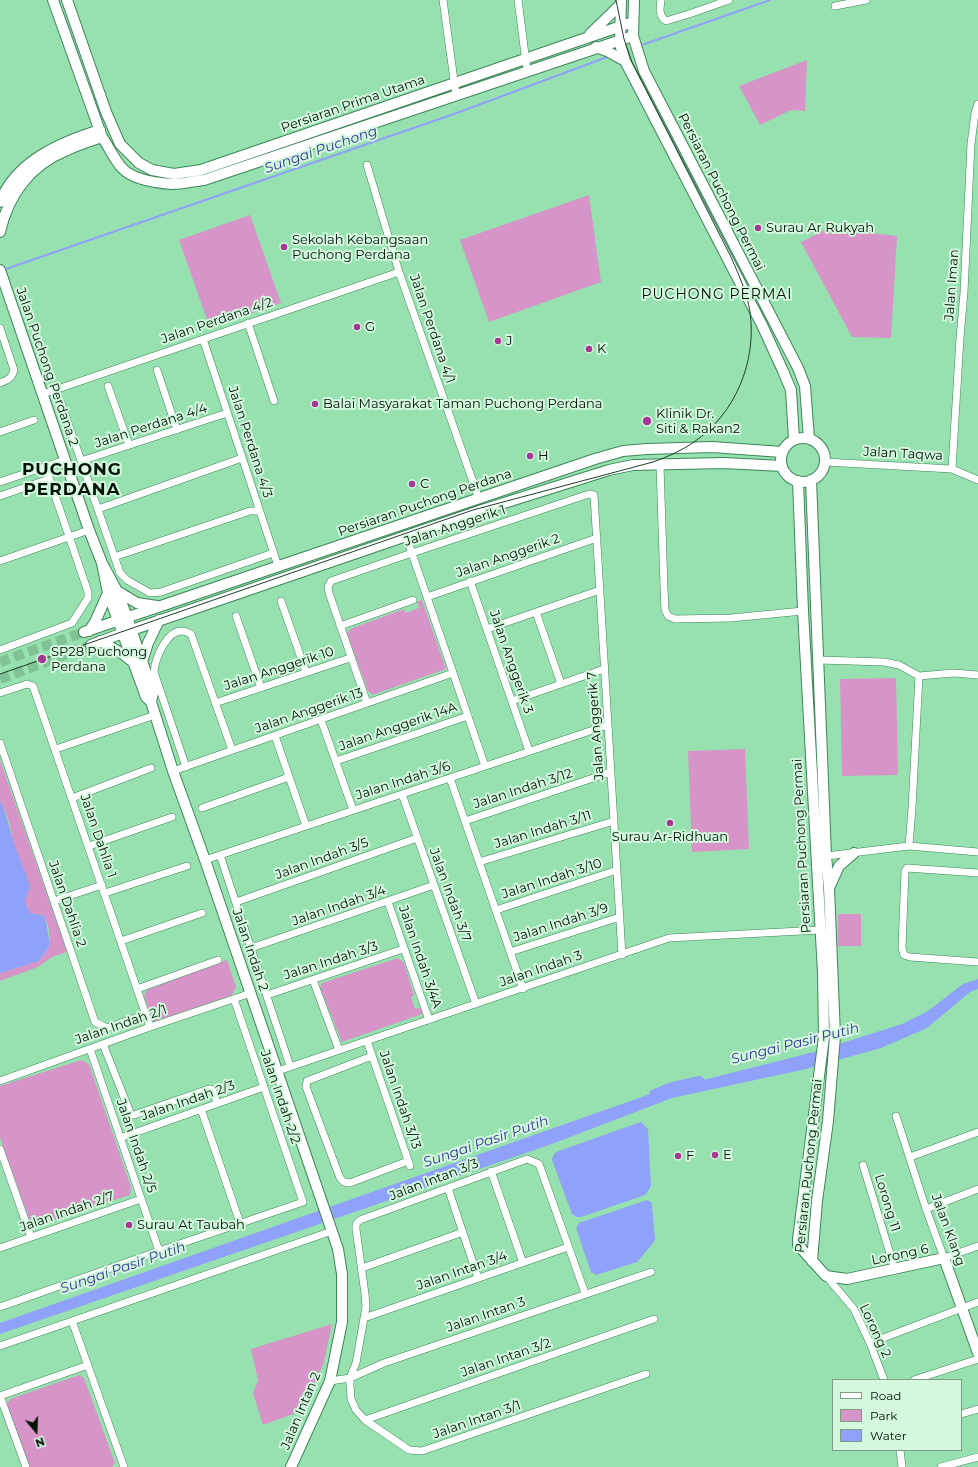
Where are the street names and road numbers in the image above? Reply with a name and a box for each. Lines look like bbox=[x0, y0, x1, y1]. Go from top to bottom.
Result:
street label: Persiaran Prima Utama bbox=[279, 72, 427, 136]
street label: Persiaran Puchong Permai bbox=[674, 111, 768, 273]
street label: Jalan Iman bbox=[942, 249, 962, 321]
street label: Jalan Perdana 4/1 bbox=[406, 272, 458, 386]
street label: Jalan Puchong Perdana 2 bbox=[12, 286, 82, 448]
street label: Jalan Perdana 4/2 bbox=[159, 295, 275, 347]
street label: Jalan Perdana 4/3 bbox=[225, 384, 275, 500]
street label: Jalan Perdana 4/4 bbox=[93, 401, 209, 451]
street label: Jalan Taqwa bbox=[863, 444, 943, 464]
street label: Persiaran Puchong Perdana bbox=[336, 466, 514, 540]
street label: Jalan Anggerik 1 bbox=[402, 502, 508, 550]
street label: Jalan Anggerik 2 bbox=[454, 531, 562, 581]
street label: Jalan Anggerik 3 bbox=[486, 608, 536, 716]
street label: Jalan Anggerik 10 bbox=[222, 644, 336, 694]
street label: Jalan Anggerik 7 bbox=[584, 671, 608, 781]
street label: Jalan Anggerik 13 bbox=[253, 685, 365, 737]
street label: Jalan Anggerik 14A bbox=[337, 699, 459, 755]
street label: Jalan Indah 3/6 bbox=[354, 758, 452, 804]
street label: Persiaran Puchong Permai bbox=[790, 758, 814, 934]
street label: Jalan Indah 3/12 bbox=[472, 766, 574, 812]
street label: Jalan Dahlia 1 bbox=[76, 792, 120, 880]
street label: Jalan Indah 3/11 bbox=[493, 808, 593, 852]
street label: Jalan Indah 3/5 bbox=[273, 835, 371, 883]
street label: Jalan Indah 3/7 bbox=[426, 846, 474, 944]
street label: Jalan Indah 3/10 bbox=[500, 855, 604, 903]
street label: Jalan Dahlia 2 bbox=[45, 859, 89, 949]
street label: Jalan Indah 3/4 bbox=[290, 883, 388, 929]
street label: Jalan Indah 3/9 bbox=[512, 900, 610, 946]
street label: Jalan Indah 3/4A bbox=[395, 904, 445, 1010]
street label: Jalan Indah 2 bbox=[229, 907, 271, 993]
street label: Jalan Indah 3/3 bbox=[282, 938, 380, 984]
street label: Jalan Indah 3 bbox=[498, 948, 584, 990]
street label: Jalan Indah 2/1 bbox=[73, 1002, 169, 1048]
street label: Jalan Indah 2/2 bbox=[257, 1048, 303, 1146]
street label: Jalan Indah 3/13 bbox=[376, 1049, 424, 1151]
street label: Jalan Indah 2/3 bbox=[139, 1078, 237, 1124]
street label: Persiaran Puchong Permai bbox=[792, 1078, 826, 1254]
street label: Jalan Indah 2/5 bbox=[113, 1097, 159, 1195]
street label: Jalan Intan 3/3 bbox=[387, 1156, 481, 1204]
street label: Lorong 11 bbox=[871, 1172, 903, 1234]
street label: Jalan Indah 2/7 bbox=[18, 1189, 116, 1235]
street label: Jalan Klang bbox=[928, 1192, 968, 1268]
street label: Lorong 6 bbox=[870, 1241, 930, 1269]
street label: Jalan Intan 3/4 bbox=[415, 1248, 509, 1294]
street label: Jalan Intan 3 bbox=[444, 1294, 528, 1336]
street label: Lorong 2 bbox=[856, 1302, 894, 1360]
street label: Jalan Intan 3/2 bbox=[459, 1335, 553, 1381]
street label: Jalan Intan 2 bbox=[278, 1370, 324, 1452]
street label: Jalan Intan 3/1 bbox=[431, 1398, 523, 1442]

